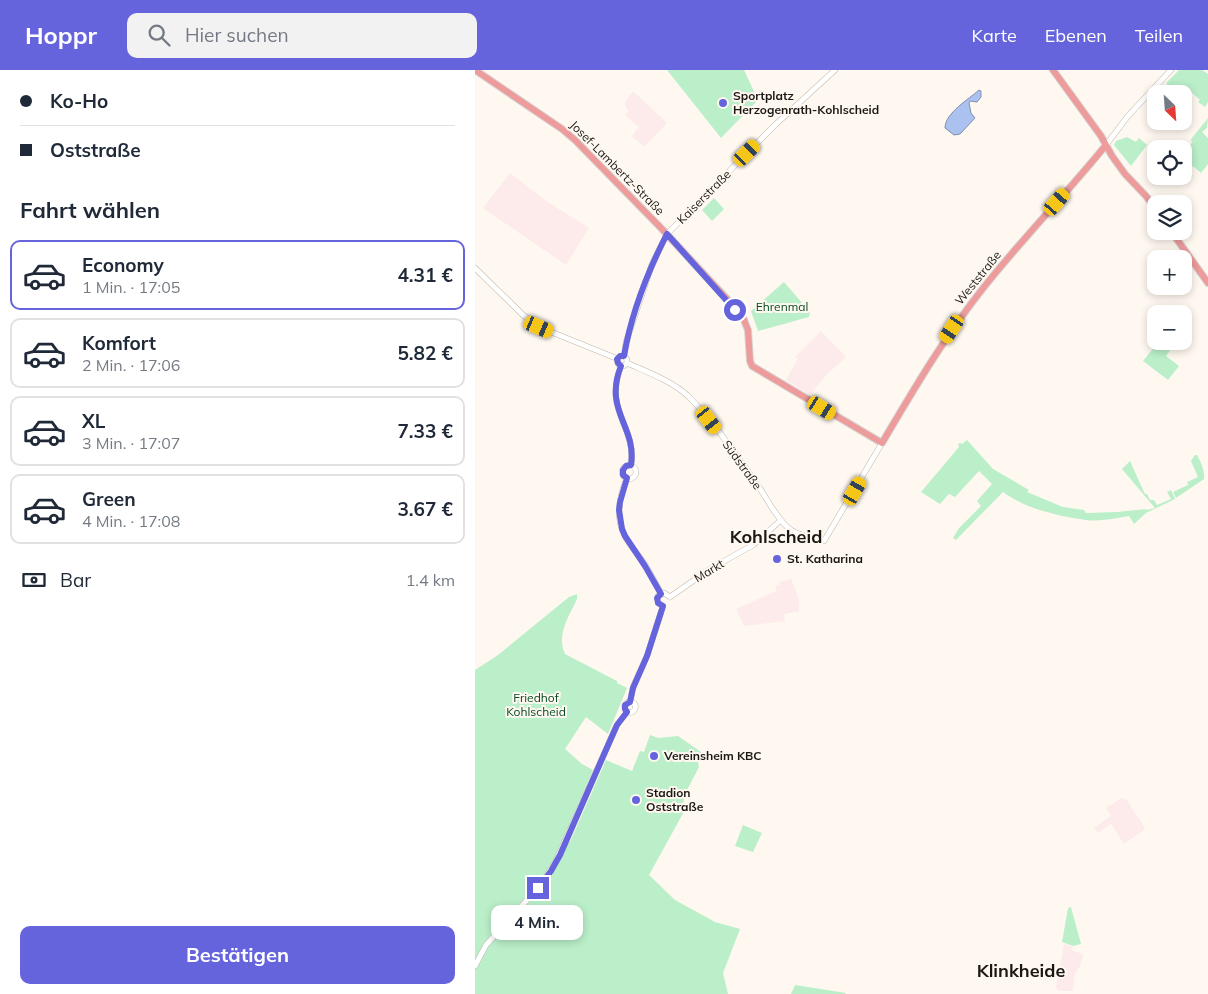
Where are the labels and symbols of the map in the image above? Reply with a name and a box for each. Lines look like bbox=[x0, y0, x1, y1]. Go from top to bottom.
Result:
north arrow bbox=[1147, 85, 1193, 130]
place label: Sportplatz Herzogenrath-Kohlscheid bbox=[733, 88, 879, 117]
marker: Sportplatz Herzogenrath-Kohlscheid bbox=[717, 97, 729, 109]
street label: Josef-Lambertz-Straße bbox=[567, 117, 668, 218]
car bbox=[731, 137, 762, 169]
street label: Kaiserstraße bbox=[674, 167, 734, 227]
car bbox=[1041, 186, 1072, 218]
street label: Weststraße bbox=[951, 248, 1004, 308]
route start bbox=[724, 299, 746, 321]
park label: Ehrenmal bbox=[756, 299, 808, 314]
car bbox=[937, 312, 966, 346]
car bbox=[522, 314, 555, 340]
car bbox=[805, 394, 838, 422]
car bbox=[693, 404, 724, 436]
street label: Südstraße bbox=[719, 437, 765, 492]
car bbox=[841, 474, 868, 508]
district label: Kohlscheid bbox=[730, 525, 822, 548]
place label: St. Katharina bbox=[787, 551, 863, 566]
marker: St. Katharina bbox=[771, 553, 783, 565]
street label: Markt bbox=[691, 556, 726, 585]
park label: Friedhof Kohlscheid bbox=[506, 690, 566, 719]
place label: Vereinsheim KBC bbox=[663, 748, 762, 763]
marker: Vereinsheim KBC bbox=[648, 750, 660, 762]
place label: Stadion Oststraße bbox=[646, 785, 704, 814]
marker: Stadion Oststraße bbox=[630, 794, 642, 806]
route end bbox=[527, 877, 549, 899]
callout: 4 Min. bbox=[492, 906, 584, 940]
district label: Klinkheide bbox=[977, 959, 1065, 982]

